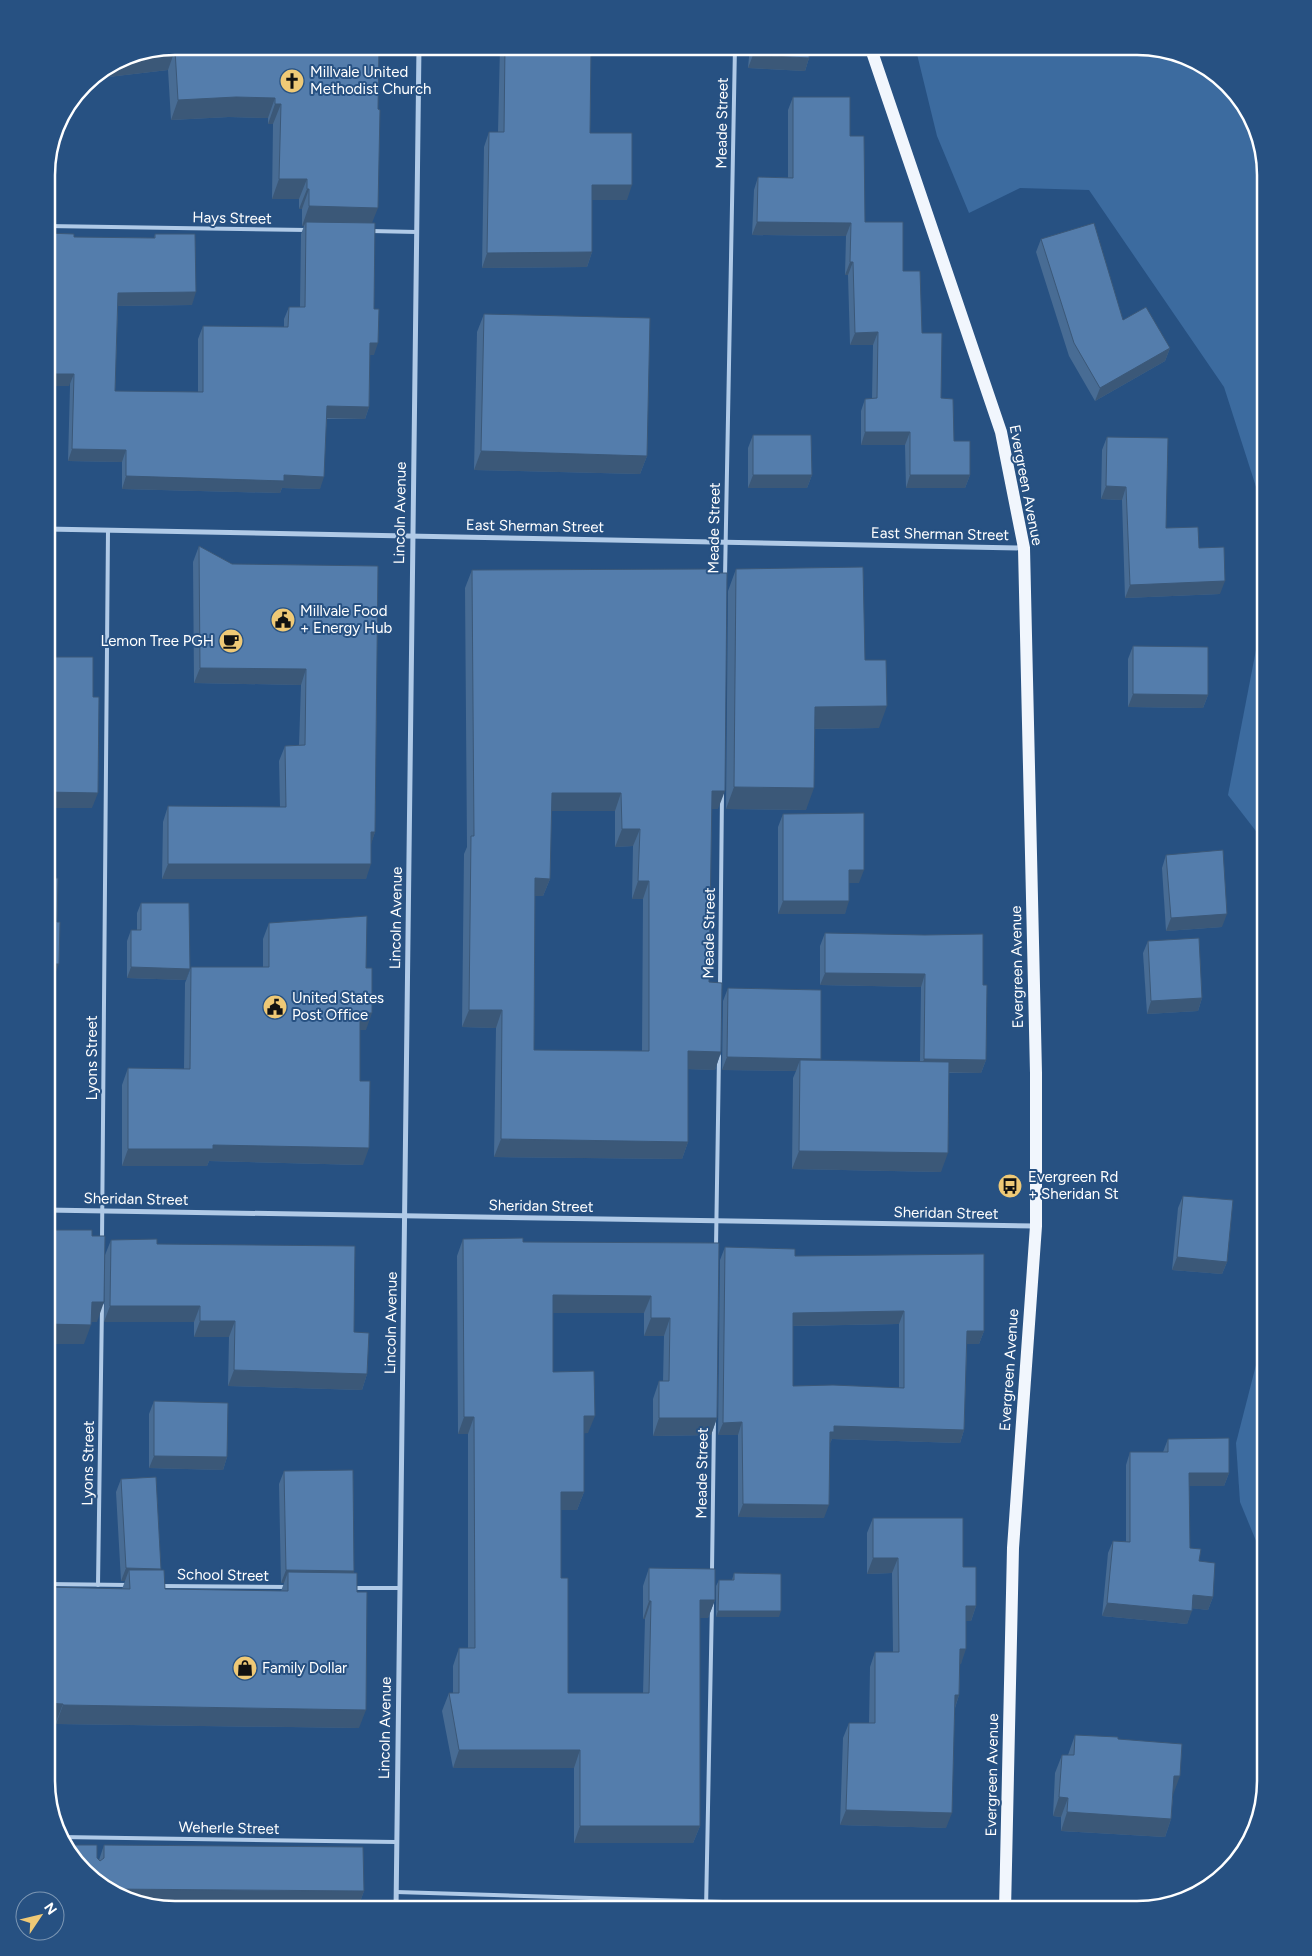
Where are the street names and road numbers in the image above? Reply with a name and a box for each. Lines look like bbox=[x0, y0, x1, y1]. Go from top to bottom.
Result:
street label: Meade Street bbox=[712, 77, 732, 169]
street label: Hays Street bbox=[192, 208, 272, 228]
street label: Evergreen Avenue bbox=[1005, 423, 1047, 547]
street label: Lincoln Avenue bbox=[390, 462, 410, 564]
street label: Meade Street bbox=[704, 482, 724, 574]
street label: East Sherman Street bbox=[466, 516, 605, 536]
street label: East Sherman Street bbox=[871, 524, 1010, 544]
street label: Lincoln Avenue bbox=[386, 867, 406, 969]
street label: Meade Street bbox=[699, 887, 719, 979]
street label: Evergreen Avenue bbox=[1007, 905, 1027, 1029]
street label: Lyons Street bbox=[83, 1015, 101, 1101]
street label: Sheridan Street bbox=[83, 1189, 189, 1209]
street label: Sheridan Street bbox=[488, 1196, 594, 1216]
street label: Sheridan Street bbox=[893, 1203, 999, 1223]
street label: Lincoln Avenue bbox=[381, 1272, 401, 1374]
street label: Evergreen Avenue bbox=[996, 1308, 1022, 1432]
street label: Lyons Street bbox=[78, 1420, 98, 1506]
street label: Meade Street bbox=[692, 1427, 712, 1519]
street label: School Street bbox=[177, 1565, 270, 1585]
street label: Lincoln Avenue bbox=[375, 1677, 395, 1779]
street label: Evergreen Avenue bbox=[982, 1713, 1002, 1837]
street label: Weherle Street bbox=[178, 1818, 280, 1838]

